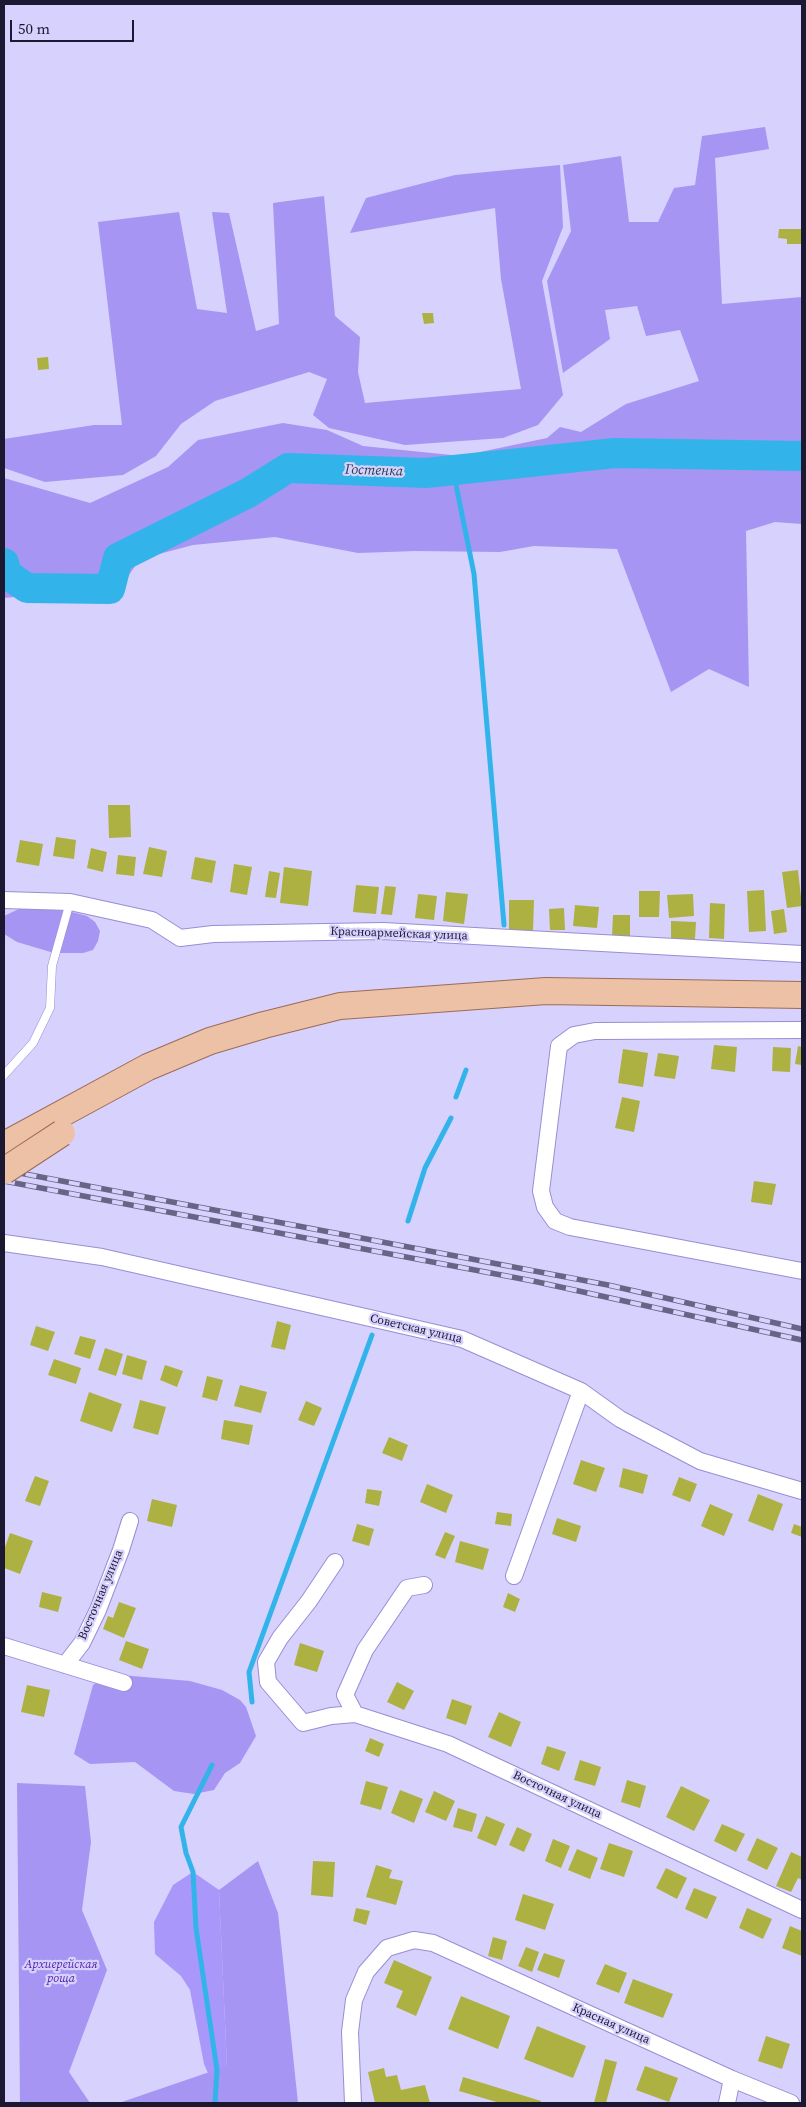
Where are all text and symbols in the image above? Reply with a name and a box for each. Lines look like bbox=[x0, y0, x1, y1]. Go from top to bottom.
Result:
scale bar bbox=[12, 10, 136, 42]
text: 50 m bbox=[18, 18, 50, 39]
water label: Гостенка bbox=[344, 462, 404, 480]
street label: Красноармейская улица bbox=[330, 924, 468, 944]
street label: Советская улица bbox=[368, 1311, 464, 1347]
street label: Восточная улица bbox=[76, 1548, 126, 1642]
street label: Восточная улица bbox=[510, 1768, 604, 1822]
park label: Архиерейская роща bbox=[24, 1958, 98, 1986]
street label: Красная улица bbox=[570, 2001, 652, 2047]

